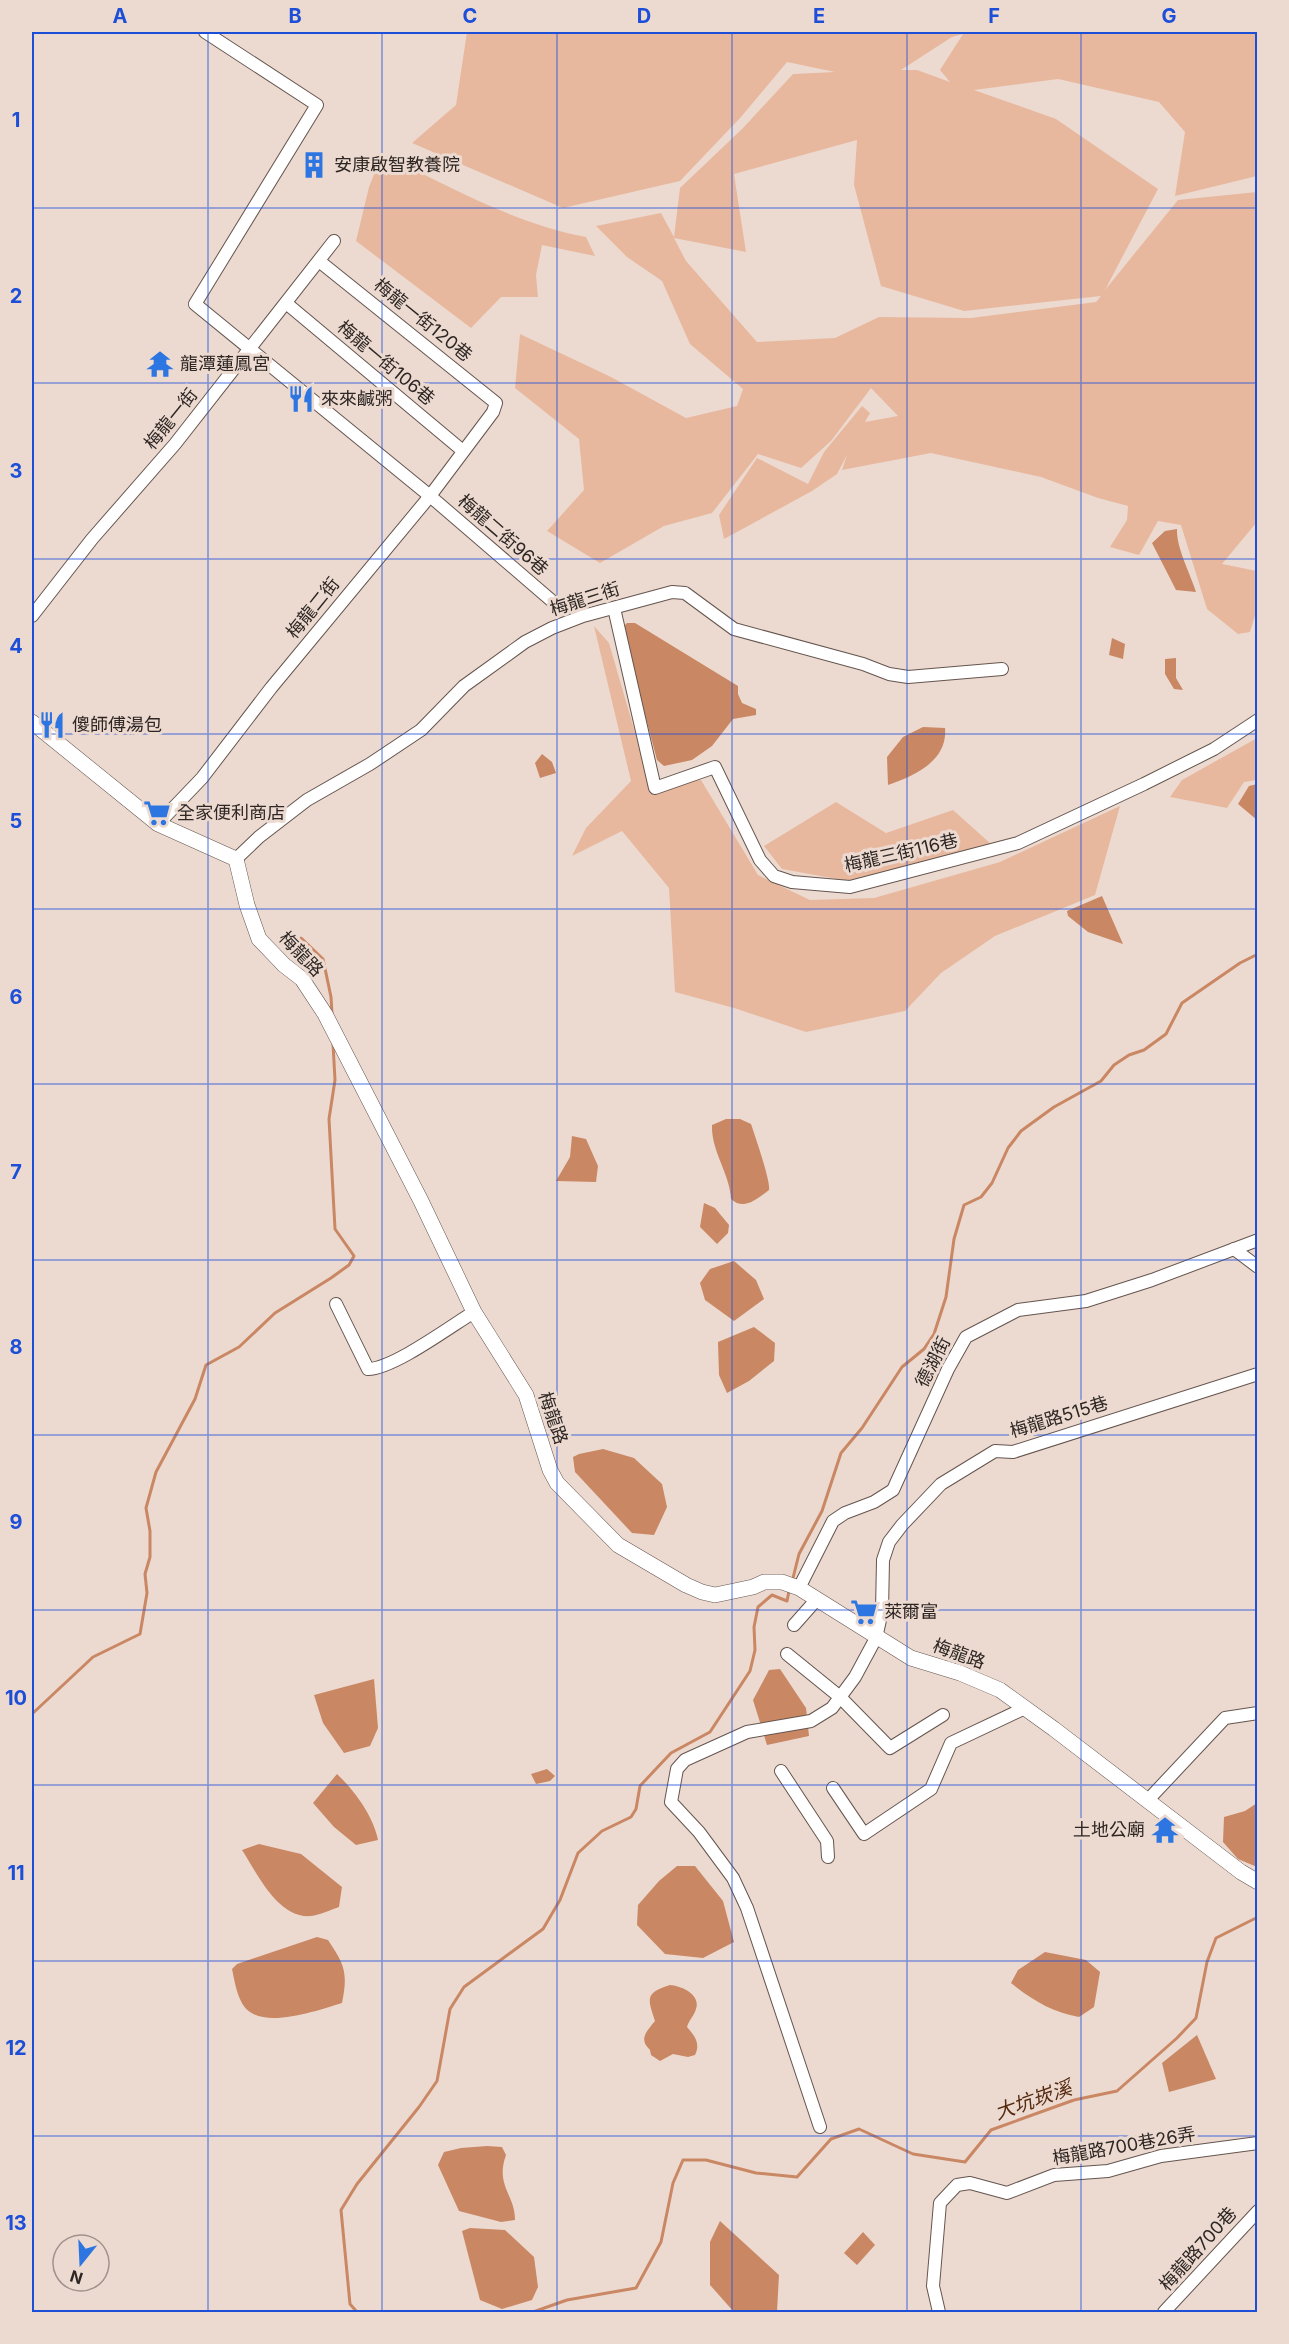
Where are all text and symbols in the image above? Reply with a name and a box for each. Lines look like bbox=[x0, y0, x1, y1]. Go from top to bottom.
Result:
text: A bbox=[113, 4, 128, 28]
text: B bbox=[288, 4, 302, 28]
text: C bbox=[463, 4, 477, 28]
text: D bbox=[637, 4, 651, 28]
text: E bbox=[813, 4, 825, 28]
text: F bbox=[988, 4, 1000, 28]
text: G bbox=[1161, 4, 1177, 28]
text: 1 bbox=[12, 108, 20, 132]
building icon: 安康啟智教養院 bbox=[299, 150, 329, 180]
place label: 安康啟智教養院 bbox=[334, 154, 460, 175]
street label: 梅龍一街120巷 bbox=[370, 274, 476, 365]
text: 2 bbox=[10, 284, 22, 308]
street label: 梅龍一街106巷 bbox=[334, 316, 439, 409]
temple icon: 龍潭蓮鳳宮 bbox=[145, 349, 175, 379]
place label: 龍潭蓮鳳宮 bbox=[180, 353, 270, 374]
street label: 梅龍一街 bbox=[140, 384, 201, 453]
restaurant icon: 來來鹹粥 bbox=[286, 384, 316, 414]
place label: 來來鹹粥 bbox=[321, 388, 393, 409]
text: 3 bbox=[10, 459, 22, 483]
street label: 梅龍二街96巷 bbox=[454, 490, 553, 579]
street label: 梅龍二街 bbox=[282, 573, 343, 642]
street label: 梅龍三街 bbox=[547, 577, 622, 620]
text: 4 bbox=[9, 634, 23, 658]
restaurant icon: 傻師傅湯包 bbox=[37, 710, 67, 740]
place label: 傻師傅湯包 bbox=[72, 714, 162, 735]
supermarket icon: 全家便利商店 bbox=[142, 798, 172, 828]
place label: 全家便利商店 bbox=[177, 802, 285, 823]
text: 5 bbox=[10, 809, 22, 833]
street label: 梅龍三街116巷 bbox=[842, 829, 960, 876]
street label: 梅龍路 bbox=[275, 927, 328, 980]
text: 6 bbox=[10, 985, 23, 1009]
text: 7 bbox=[10, 1160, 22, 1184]
street label: 德湖街 bbox=[911, 1333, 954, 1391]
text: 8 bbox=[9, 1335, 23, 1359]
street label: 梅龍路 bbox=[535, 1389, 572, 1447]
street label: 梅龍路515巷 bbox=[1007, 1392, 1110, 1441]
text: 9 bbox=[10, 1510, 23, 1534]
supermarket icon: 萊爾富 bbox=[849, 1597, 879, 1627]
place label: 萊爾富 bbox=[884, 1601, 938, 1622]
street label: 梅龍路 bbox=[930, 1634, 988, 1673]
text: 10 bbox=[5, 1686, 27, 1710]
temple icon: 土地公廟 bbox=[1150, 1815, 1180, 1845]
place label: 土地公廟 bbox=[1073, 1819, 1145, 1840]
text: 11 bbox=[7, 1861, 25, 1885]
text: 12 bbox=[5, 2036, 27, 2060]
water label: 大坑崁溪 bbox=[991, 2075, 1078, 2124]
street label: 梅龍路700巷26弄 bbox=[1051, 2123, 1197, 2168]
street label: 梅龍路700巷 bbox=[1155, 2203, 1240, 2295]
text: 13 bbox=[5, 2211, 27, 2235]
north arrow bbox=[51, 2233, 111, 2293]
text: N bbox=[67, 2266, 85, 2289]

